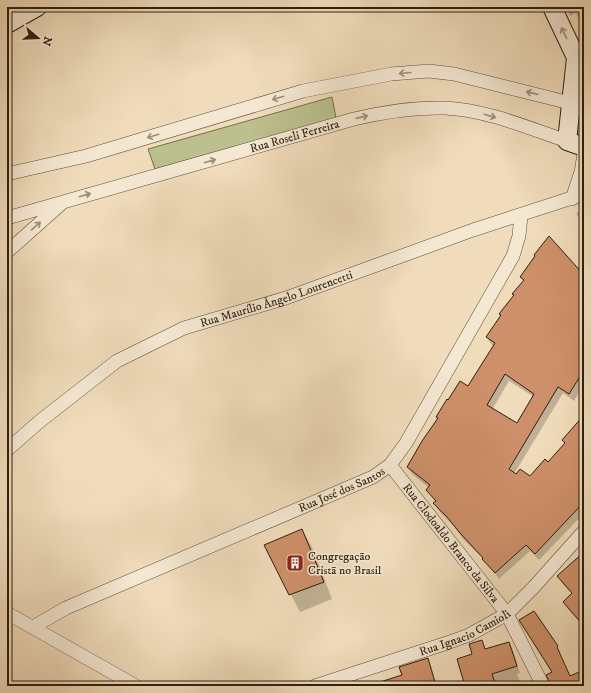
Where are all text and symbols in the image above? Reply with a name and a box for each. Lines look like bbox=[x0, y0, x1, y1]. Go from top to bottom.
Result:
north arrow bbox=[18, 18, 58, 58]
one-way arrow bbox=[560, 27, 567, 39]
text: N bbox=[38, 34, 55, 47]
one-way arrow bbox=[399, 70, 412, 77]
one-way arrow bbox=[526, 89, 539, 97]
one-way arrow bbox=[271, 95, 284, 103]
one-way arrow bbox=[355, 113, 368, 121]
one-way arrow bbox=[484, 113, 497, 120]
street label: Rua Roseli Ferreira bbox=[248, 116, 342, 156]
one-way arrow bbox=[147, 133, 160, 140]
one-way arrow bbox=[203, 157, 216, 164]
one-way arrow bbox=[78, 191, 91, 198]
one-way arrow bbox=[31, 222, 42, 231]
street label: Rua Maurílio Ângelo Lourencetti bbox=[198, 267, 355, 331]
street label: Rua José dos Santos bbox=[296, 464, 388, 516]
street label: Rua Clodoaldo Branco da Silva bbox=[399, 480, 503, 607]
place label: Congregação Cristã no Brasil bbox=[308, 549, 382, 578]
building icon: Congregação Cristã no Brasil bbox=[285, 553, 305, 573]
street label: Rua Ignacio Camioli bbox=[417, 607, 514, 660]

